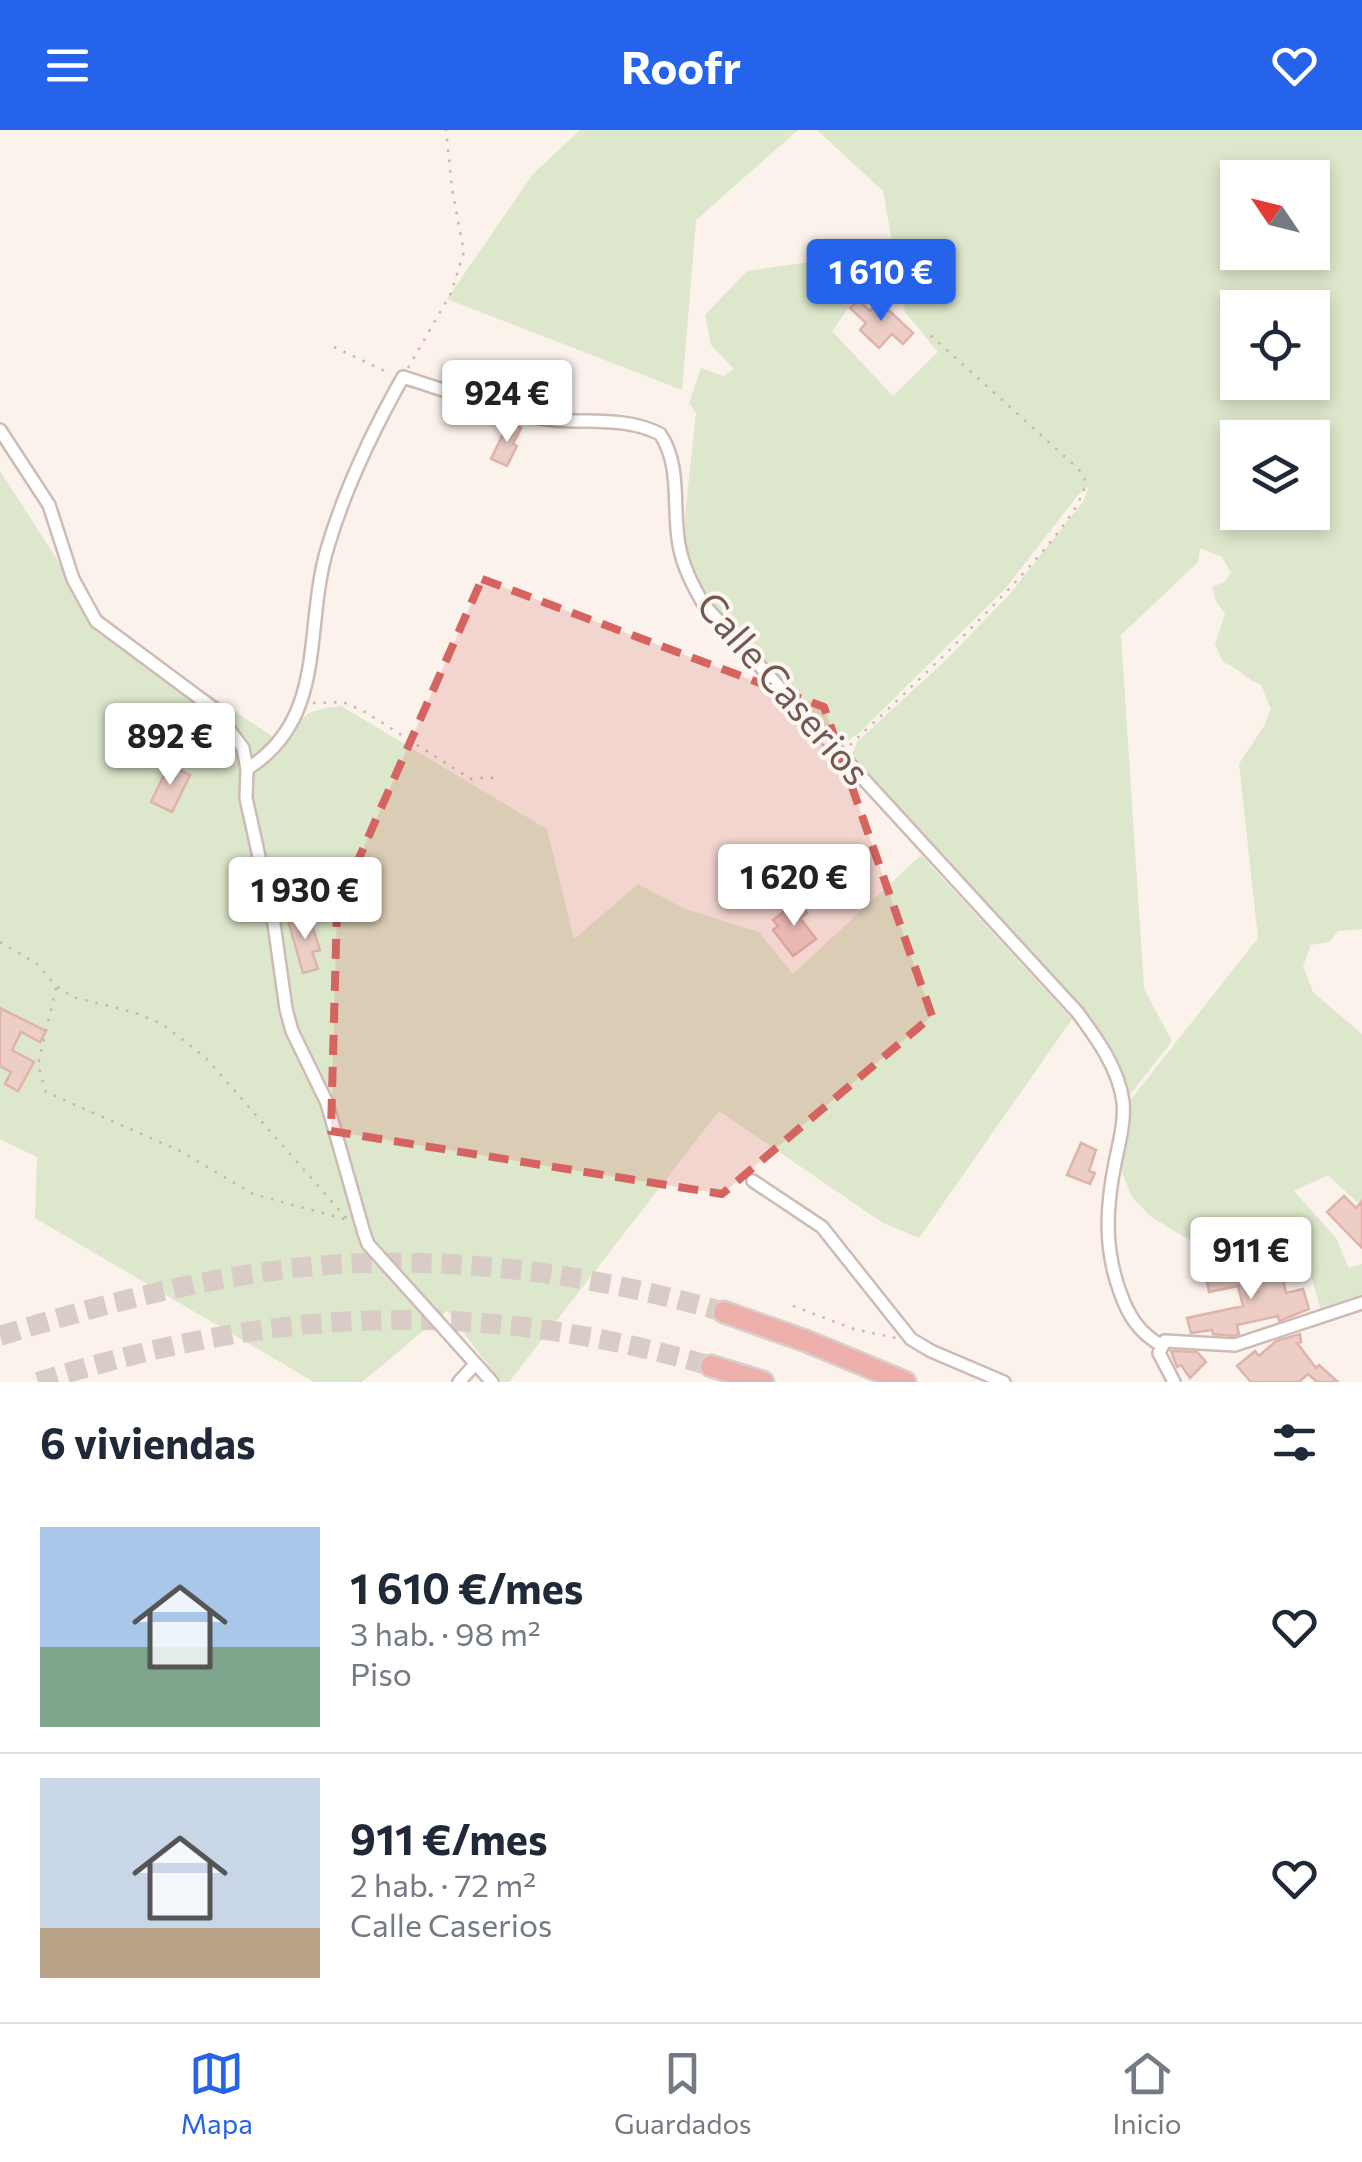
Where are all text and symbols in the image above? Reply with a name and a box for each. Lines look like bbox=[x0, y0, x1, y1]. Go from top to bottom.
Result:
icon: menu bbox=[40, 38, 95, 93]
text: Roofr bbox=[621, 38, 741, 93]
icon: heart bbox=[1267, 38, 1322, 93]
north arrow bbox=[1220, 160, 1330, 270]
map controls bbox=[1220, 160, 1330, 530]
pin: 1 610 € bbox=[789, 239, 973, 324]
text: 1 610 € bbox=[829, 251, 933, 291]
button: locate bbox=[1220, 290, 1330, 400]
pin: 924 € bbox=[437, 360, 577, 445]
text: 924 € bbox=[464, 372, 550, 412]
button: layers bbox=[1220, 420, 1330, 530]
street label: Calle Caserios bbox=[688, 581, 881, 793]
pin: 892 € bbox=[100, 703, 240, 788]
text: 892 € bbox=[127, 715, 213, 755]
pin: 1 620 € bbox=[702, 844, 886, 929]
text: 1 620 € bbox=[740, 856, 848, 896]
pin: 1 930 € bbox=[213, 857, 397, 942]
text: 1 930 € bbox=[251, 869, 359, 909]
pin: 911 € bbox=[1181, 1217, 1321, 1302]
text: 911 € bbox=[1212, 1229, 1290, 1269]
icon: filters bbox=[1267, 1415, 1322, 1470]
text: 6 viviendas bbox=[40, 1416, 256, 1468]
text: 1 610 €/mes bbox=[350, 1561, 583, 1613]
icon: home bbox=[120, 1567, 240, 1687]
icon: heart bbox=[1267, 1600, 1322, 1655]
text: 3 hab. · 98 m² bbox=[350, 1613, 541, 1653]
text: Piso bbox=[350, 1653, 412, 1693]
text: 911 €/mes bbox=[350, 1812, 548, 1864]
icon: home bbox=[120, 1818, 240, 1938]
icon: heart bbox=[1267, 1851, 1322, 1906]
text: 2 hab. · 72 m² bbox=[350, 1864, 536, 1904]
text: Calle Caserios bbox=[350, 1904, 552, 1944]
tab: Mapa bbox=[181, 2046, 253, 2140]
tab: Guardados bbox=[614, 2046, 752, 2140]
tab: Inicio bbox=[1113, 2046, 1181, 2140]

